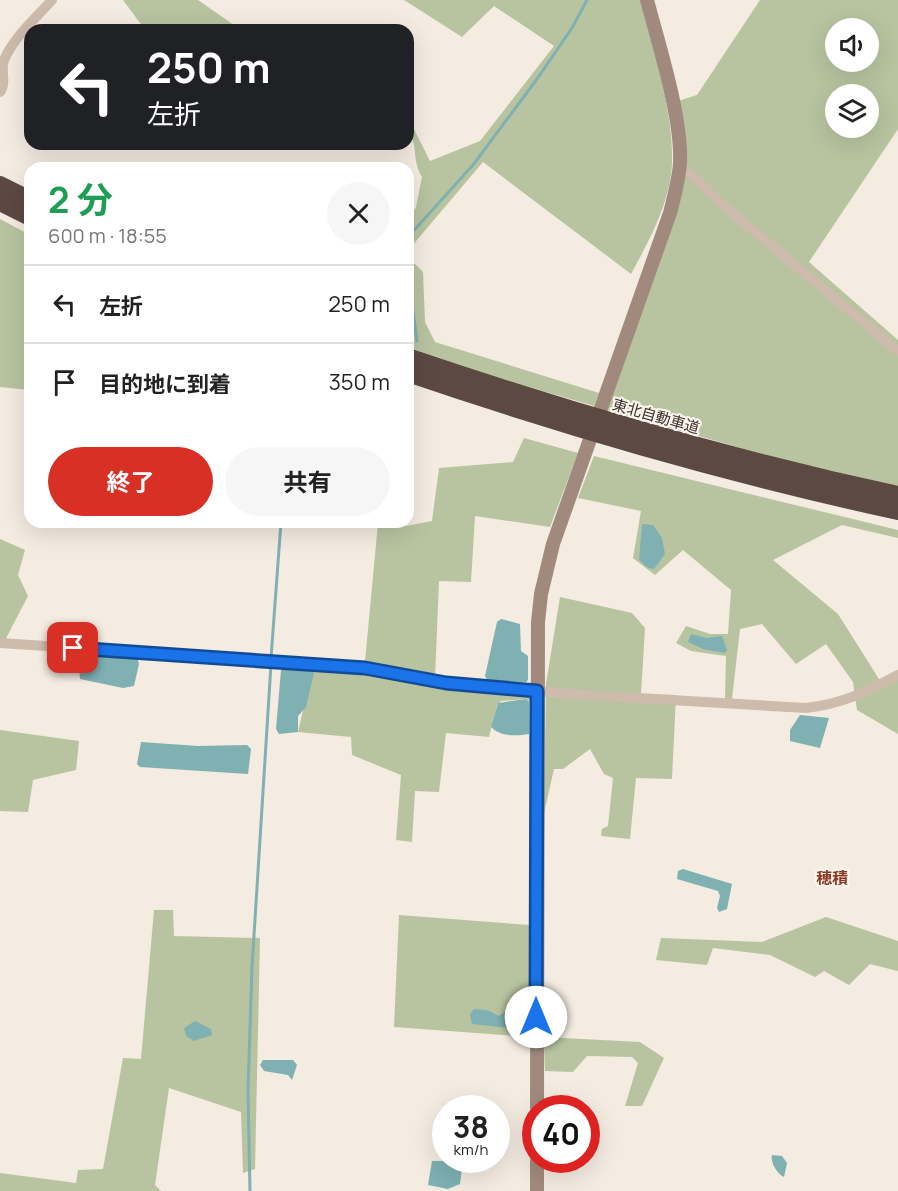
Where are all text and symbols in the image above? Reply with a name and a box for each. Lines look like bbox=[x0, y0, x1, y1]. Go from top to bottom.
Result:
map controls bbox=[825, 18, 879, 138]
button: sound bbox=[825, 18, 879, 72]
text: 250 m bbox=[147, 38, 270, 96]
icon: left bbox=[48, 48, 126, 126]
button: layers bbox=[825, 84, 879, 138]
text: 左折 bbox=[147, 95, 201, 132]
text: 2 分 bbox=[48, 175, 113, 224]
button: close bbox=[327, 182, 390, 245]
text: 600 m · 18:55 bbox=[48, 222, 167, 249]
icon: left bbox=[48, 288, 81, 321]
text: 250 m bbox=[328, 289, 390, 319]
text: 左折 bbox=[99, 291, 143, 321]
icon: arrive bbox=[48, 366, 81, 399]
text: 350 m bbox=[329, 367, 390, 397]
text: 目的地に到着 bbox=[99, 369, 231, 399]
street label: 東北自動車道 bbox=[610, 394, 702, 438]
button: 終了 bbox=[48, 447, 213, 516]
button: 共有 bbox=[225, 447, 390, 516]
pin bbox=[47, 622, 98, 673]
icon: arrive bbox=[56, 631, 89, 664]
district label: 穂積 bbox=[816, 867, 848, 889]
position arrow bbox=[504, 985, 568, 1049]
speed limit sign: 40 bbox=[522, 1095, 600, 1173]
text: 38 bbox=[453, 1106, 489, 1147]
text: km/h bbox=[454, 1139, 488, 1160]

